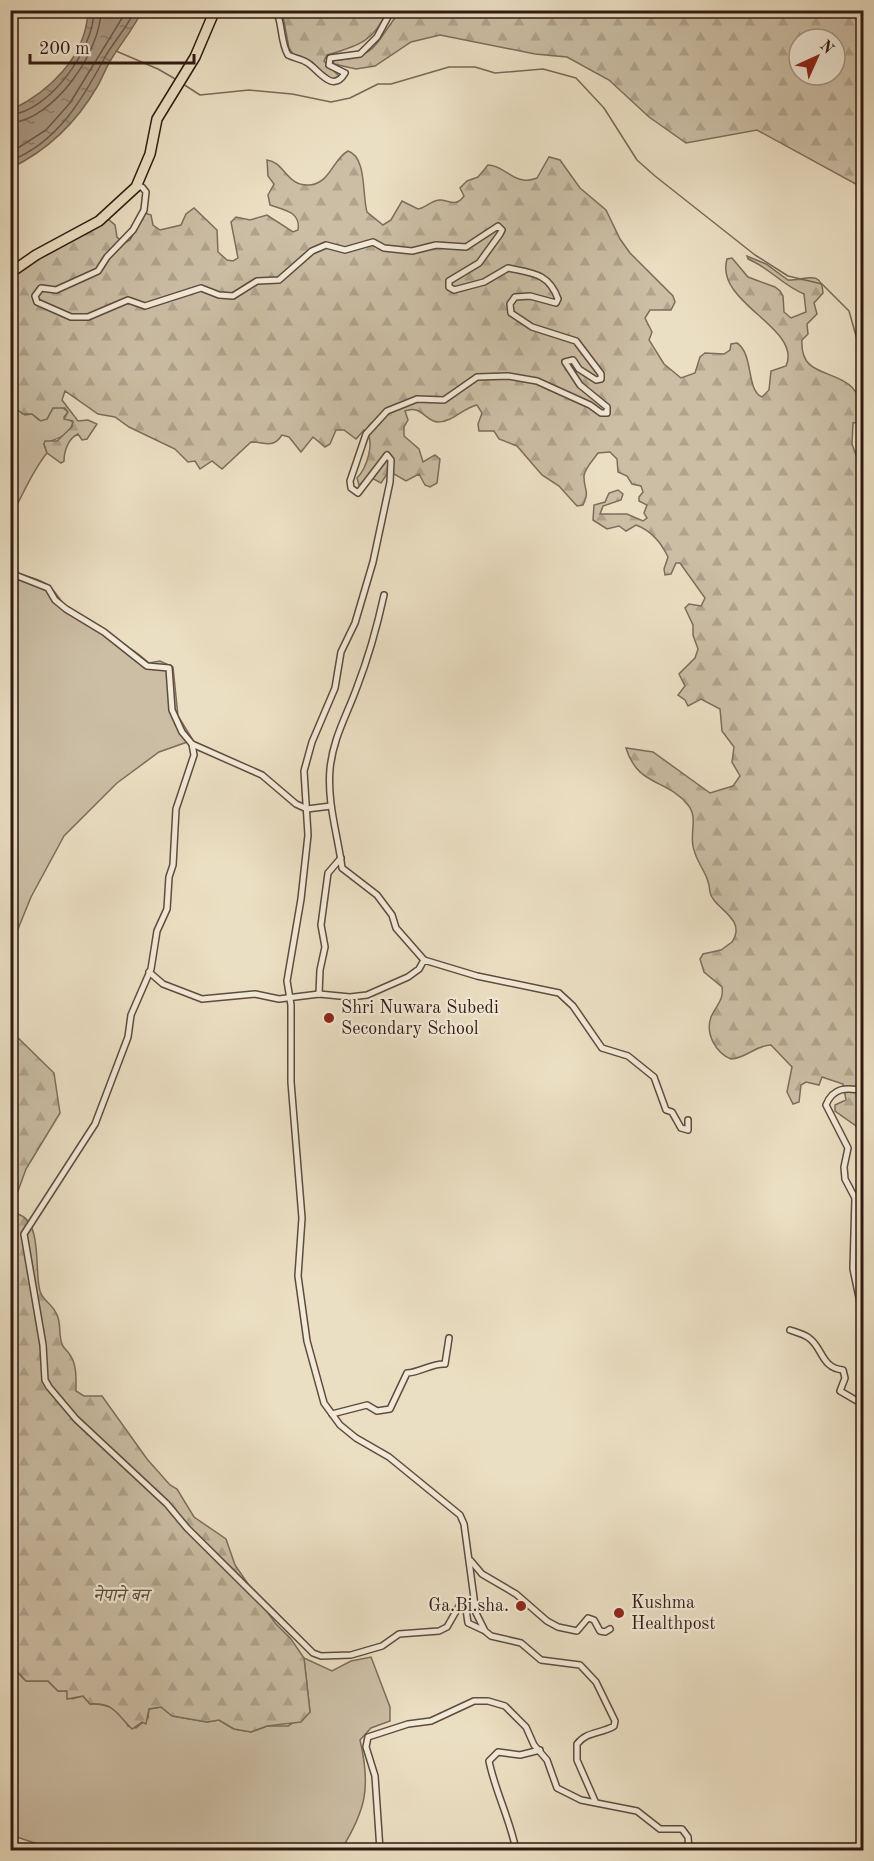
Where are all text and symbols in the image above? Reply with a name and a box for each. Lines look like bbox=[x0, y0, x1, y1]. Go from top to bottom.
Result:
scale bar bbox=[30, 27, 194, 65]
north arrow bbox=[787, 27, 847, 87]
text: N bbox=[816, 38, 837, 58]
text: 200 m bbox=[39, 40, 90, 58]
place label: Shri Nuwara Subedi Secondary School bbox=[341, 999, 499, 1038]
marker: Shri Nuwara Subedi Secondary School bbox=[322, 1011, 336, 1025]
park label: नेपाने बन bbox=[93, 1585, 153, 1605]
place label: Kushma Healthpost bbox=[631, 1594, 716, 1633]
place label: Ga.Bi.sha. bbox=[428, 1597, 509, 1615]
marker: Ga.Bi.sha. bbox=[514, 1599, 528, 1613]
marker: Kushma Healthpost bbox=[612, 1606, 626, 1620]

